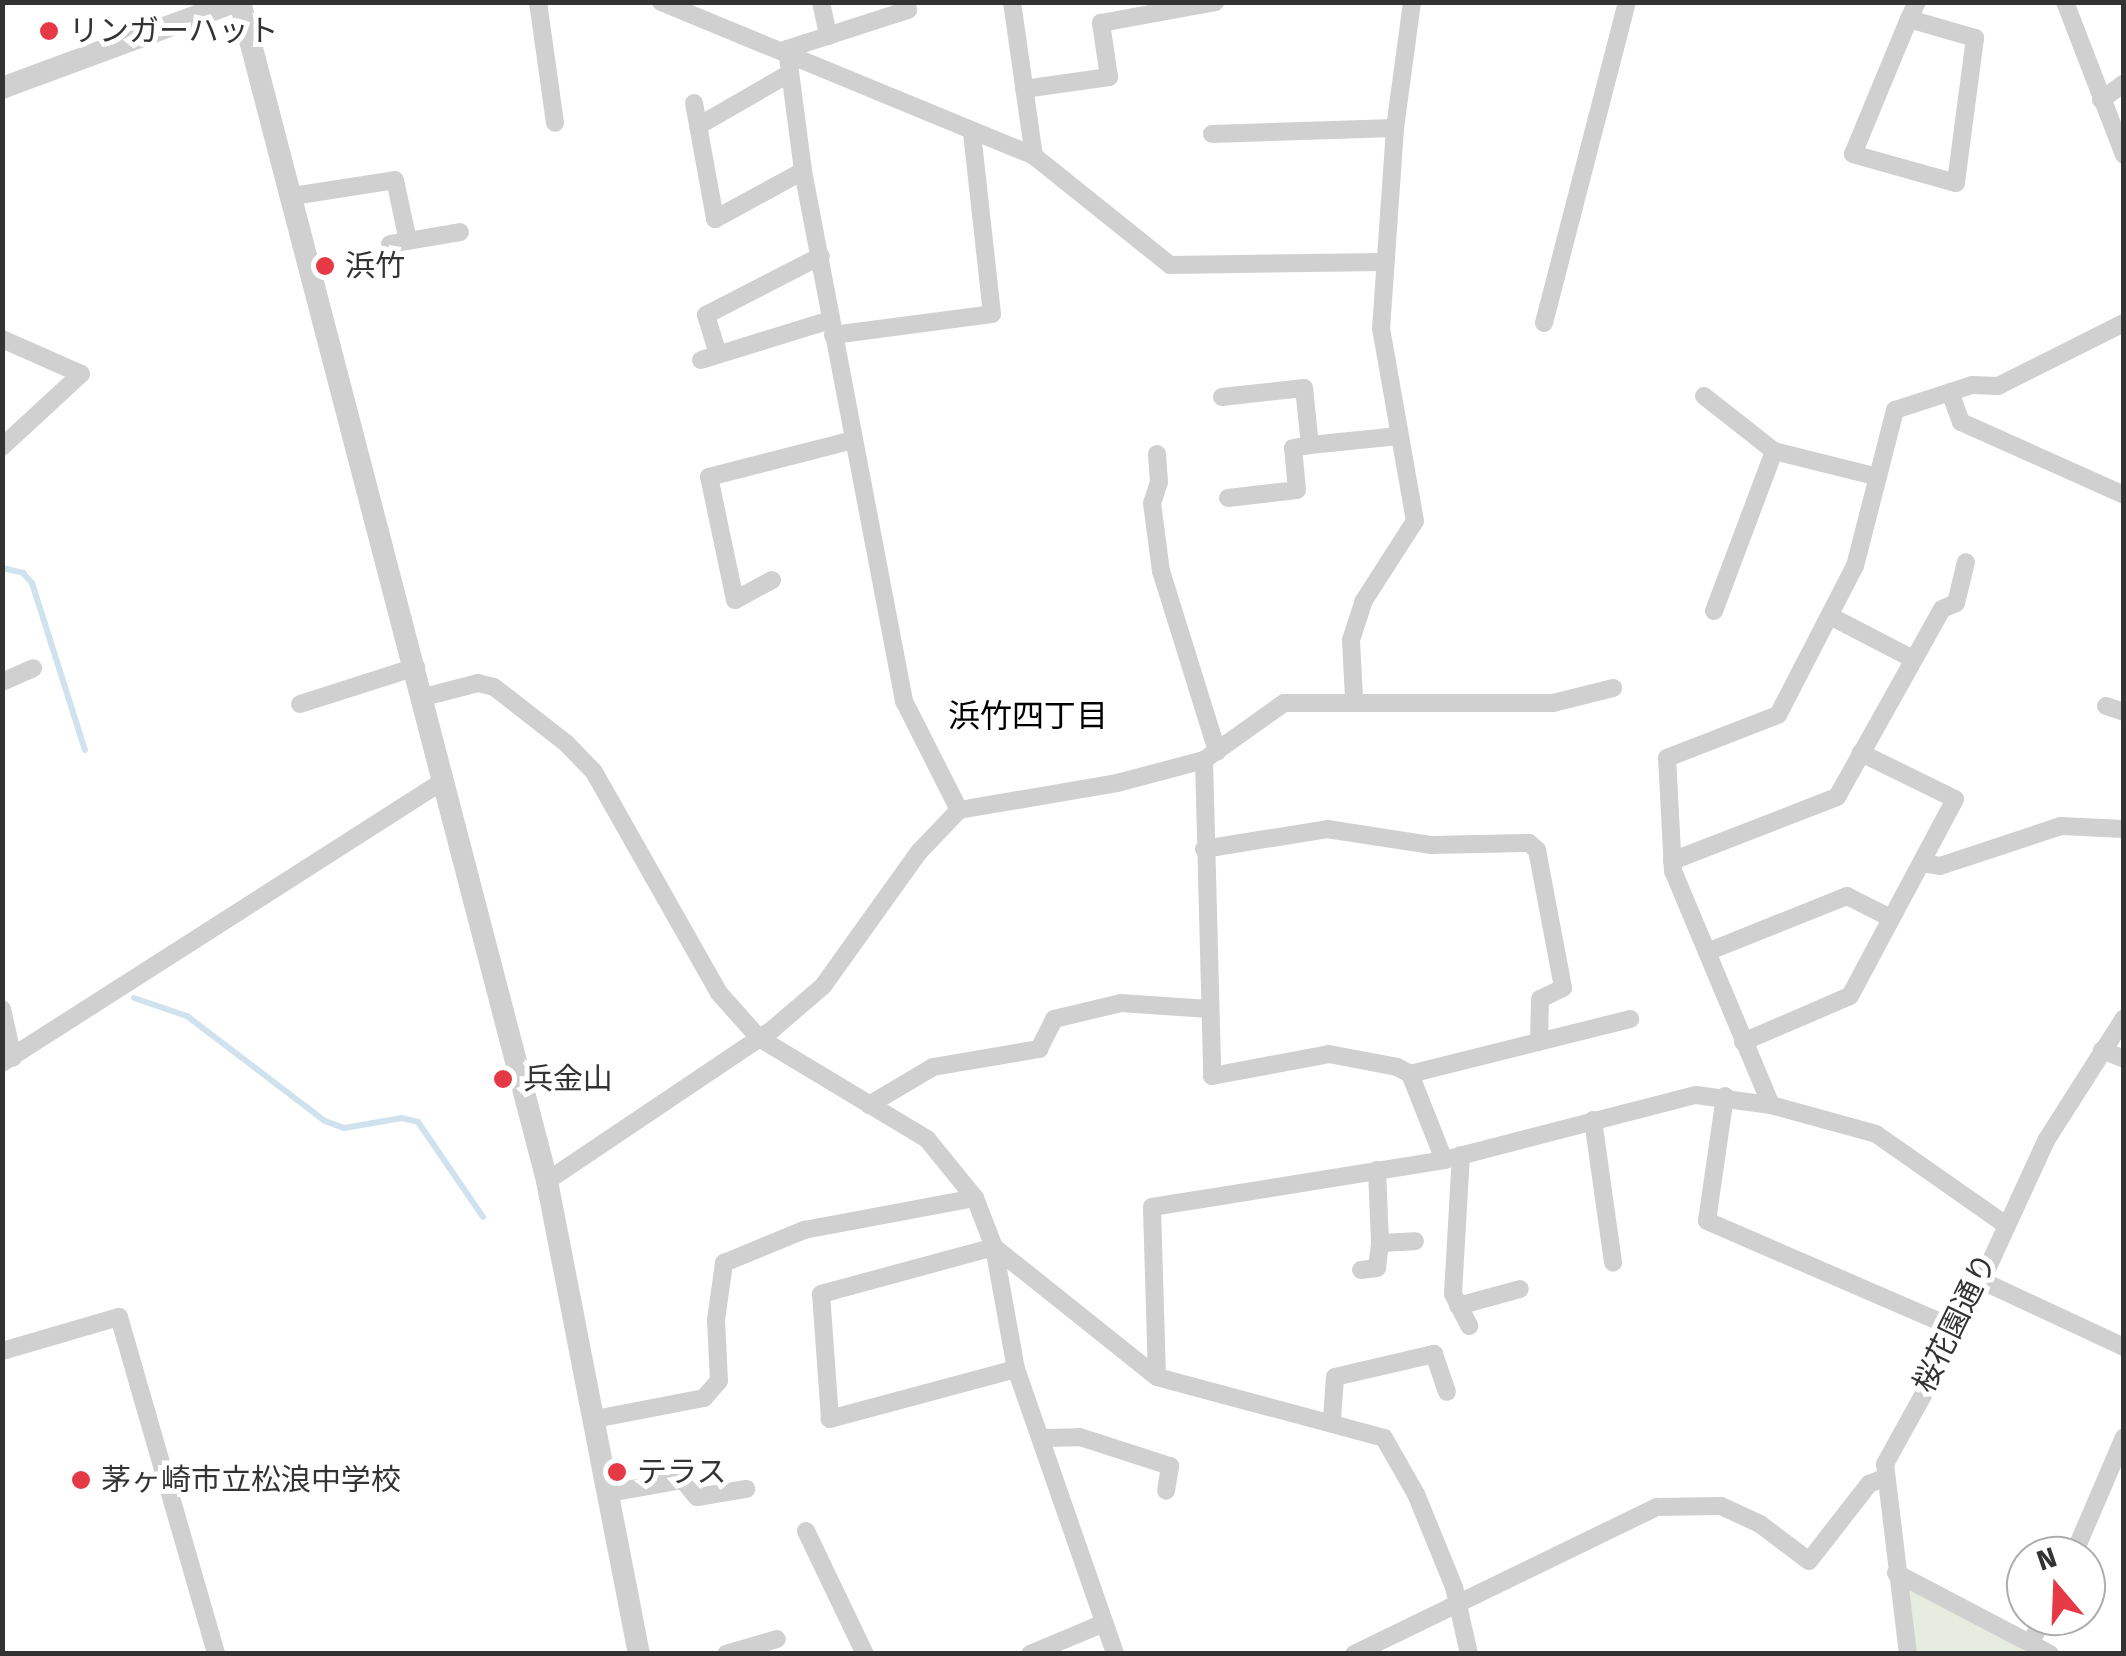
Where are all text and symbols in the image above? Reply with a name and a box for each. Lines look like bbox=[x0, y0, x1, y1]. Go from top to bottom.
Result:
place label: リンガーハット bbox=[69, 13, 279, 49]
marker: リンガーハット bbox=[38, 20, 60, 42]
place label: 浜竹 bbox=[345, 248, 405, 284]
marker: 浜竹 bbox=[314, 255, 336, 277]
district label: 浜竹四丁目 bbox=[948, 697, 1108, 735]
place label: 兵金山 bbox=[523, 1061, 613, 1097]
marker: 兵金山 bbox=[492, 1068, 514, 1090]
street label: 桜花園通り bbox=[1906, 1248, 2004, 1398]
place label: テラス bbox=[637, 1454, 727, 1490]
marker: テラス bbox=[606, 1461, 628, 1483]
place label: 茅ヶ崎市立松浪中学校 bbox=[101, 1462, 401, 1498]
marker: 茅ヶ崎市立松浪中学校 bbox=[70, 1469, 92, 1491]
north arrow bbox=[2006, 1536, 2106, 1636]
text: N bbox=[2033, 1540, 2061, 1578]

